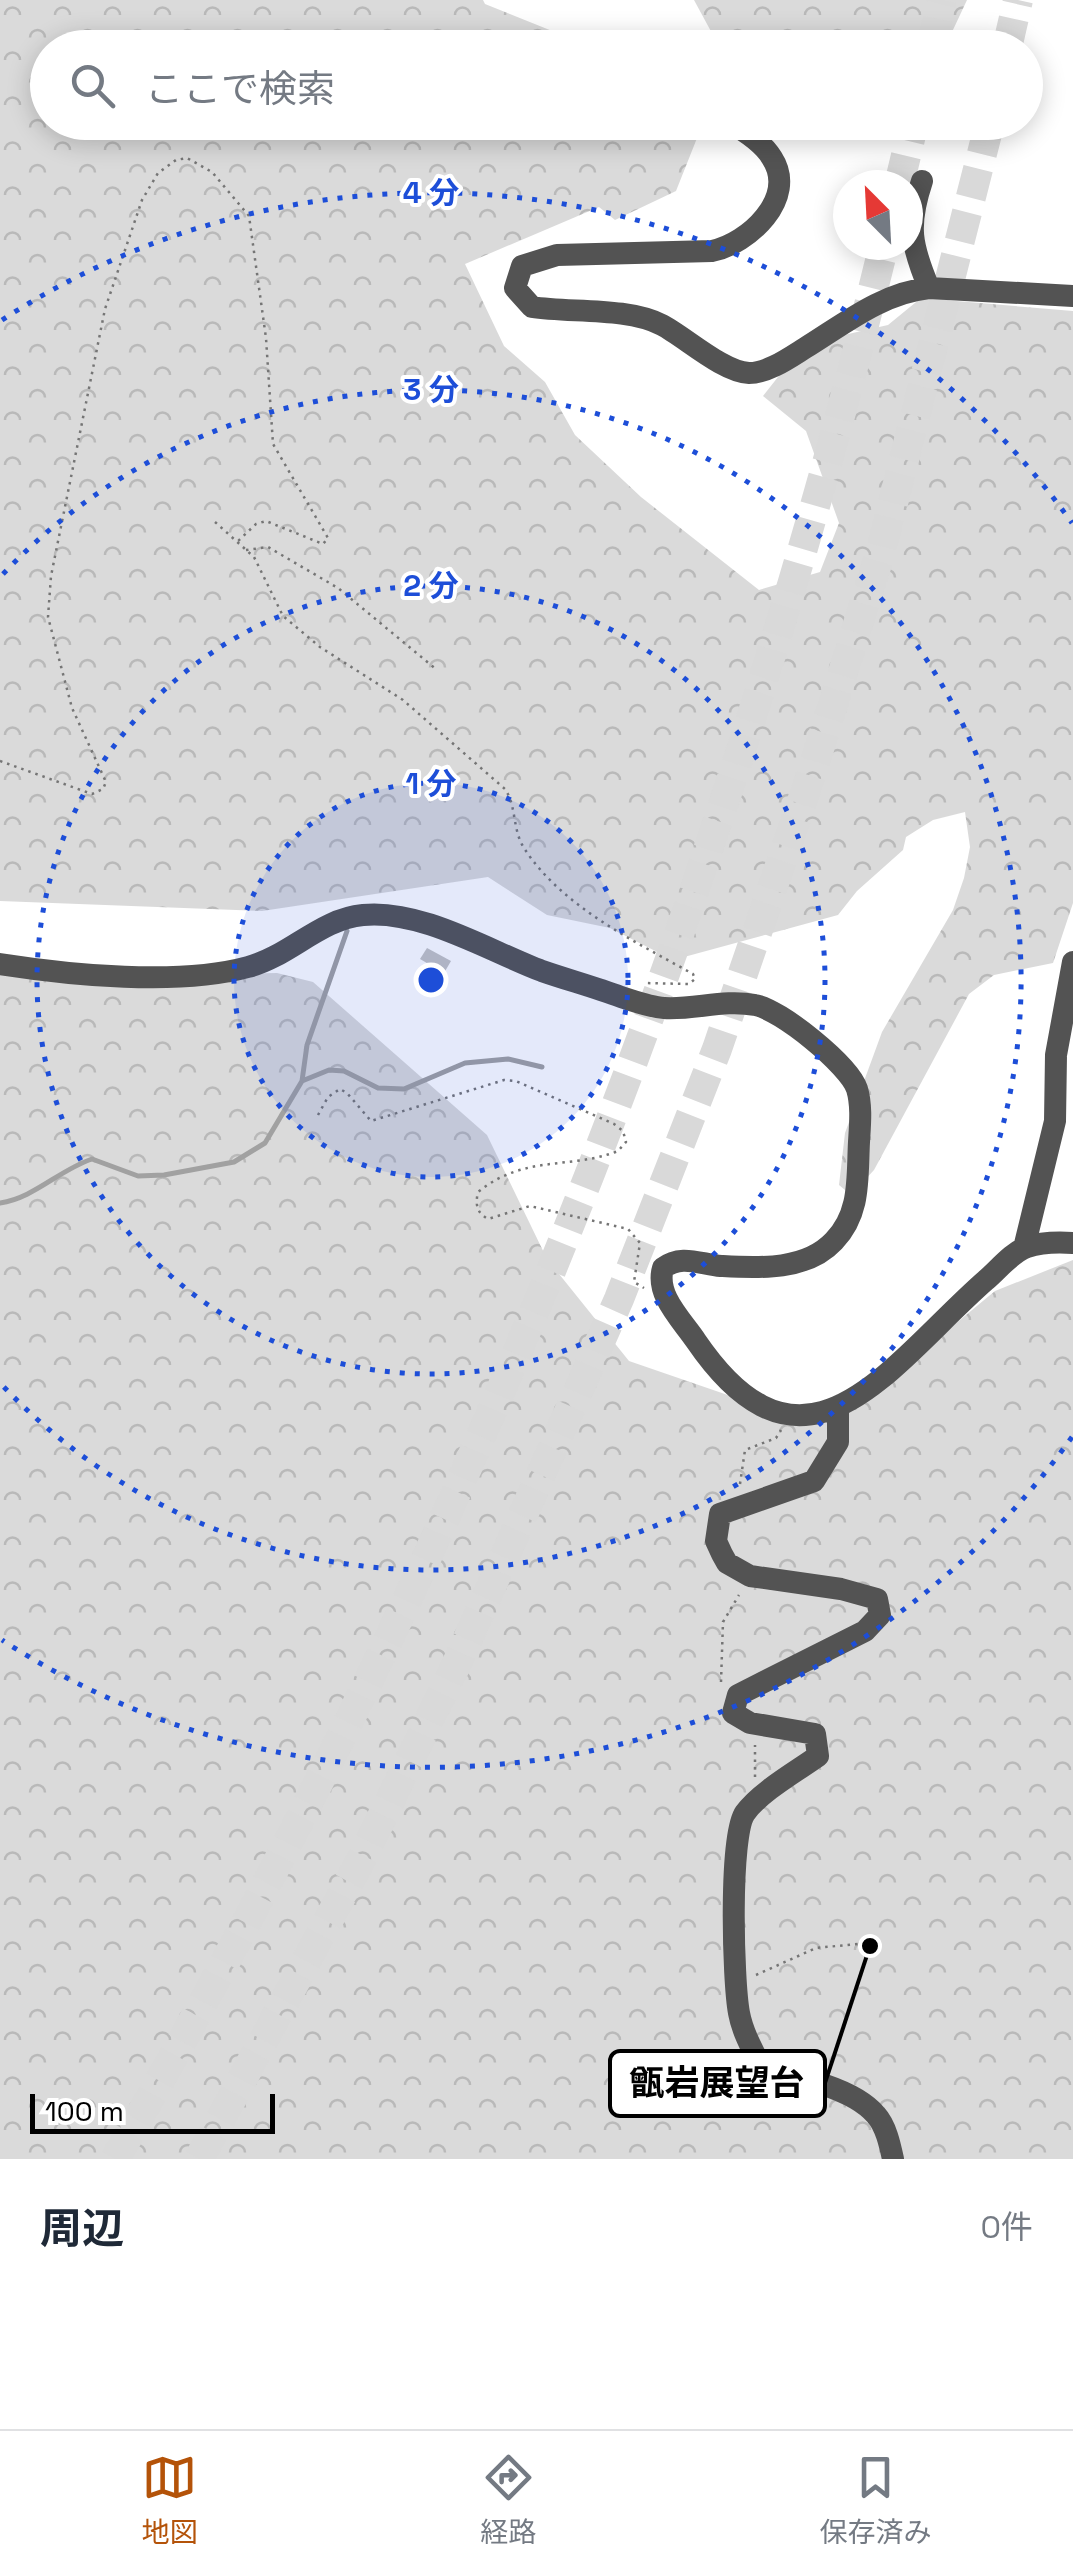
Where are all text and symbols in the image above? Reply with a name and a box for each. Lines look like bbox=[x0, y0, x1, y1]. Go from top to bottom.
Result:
search box bbox=[30, 30, 1043, 140]
icon: search bbox=[65, 58, 120, 113]
text: ここで検索 bbox=[145, 65, 335, 113]
north arrow bbox=[833, 170, 923, 260]
text: 4 分 bbox=[403, 173, 459, 212]
text: 3 分 bbox=[403, 370, 459, 409]
text: 2 分 bbox=[403, 566, 459, 605]
text: 1 分 bbox=[405, 764, 457, 803]
centre of rings bbox=[413, 962, 449, 998]
callout: 甑岩展望台 bbox=[610, 2051, 825, 2116]
text: 甑岩展望台 bbox=[629, 2061, 805, 2105]
scale bar bbox=[30, 2089, 275, 2134]
text: 100 m bbox=[45, 2093, 124, 2129]
text: 周辺 bbox=[40, 2202, 124, 2255]
text: 0件 bbox=[980, 2207, 1033, 2247]
tab: 地図 bbox=[141, 2450, 198, 2550]
tab: 経路 bbox=[480, 2450, 537, 2550]
tab: 保存済み bbox=[819, 2450, 932, 2550]

